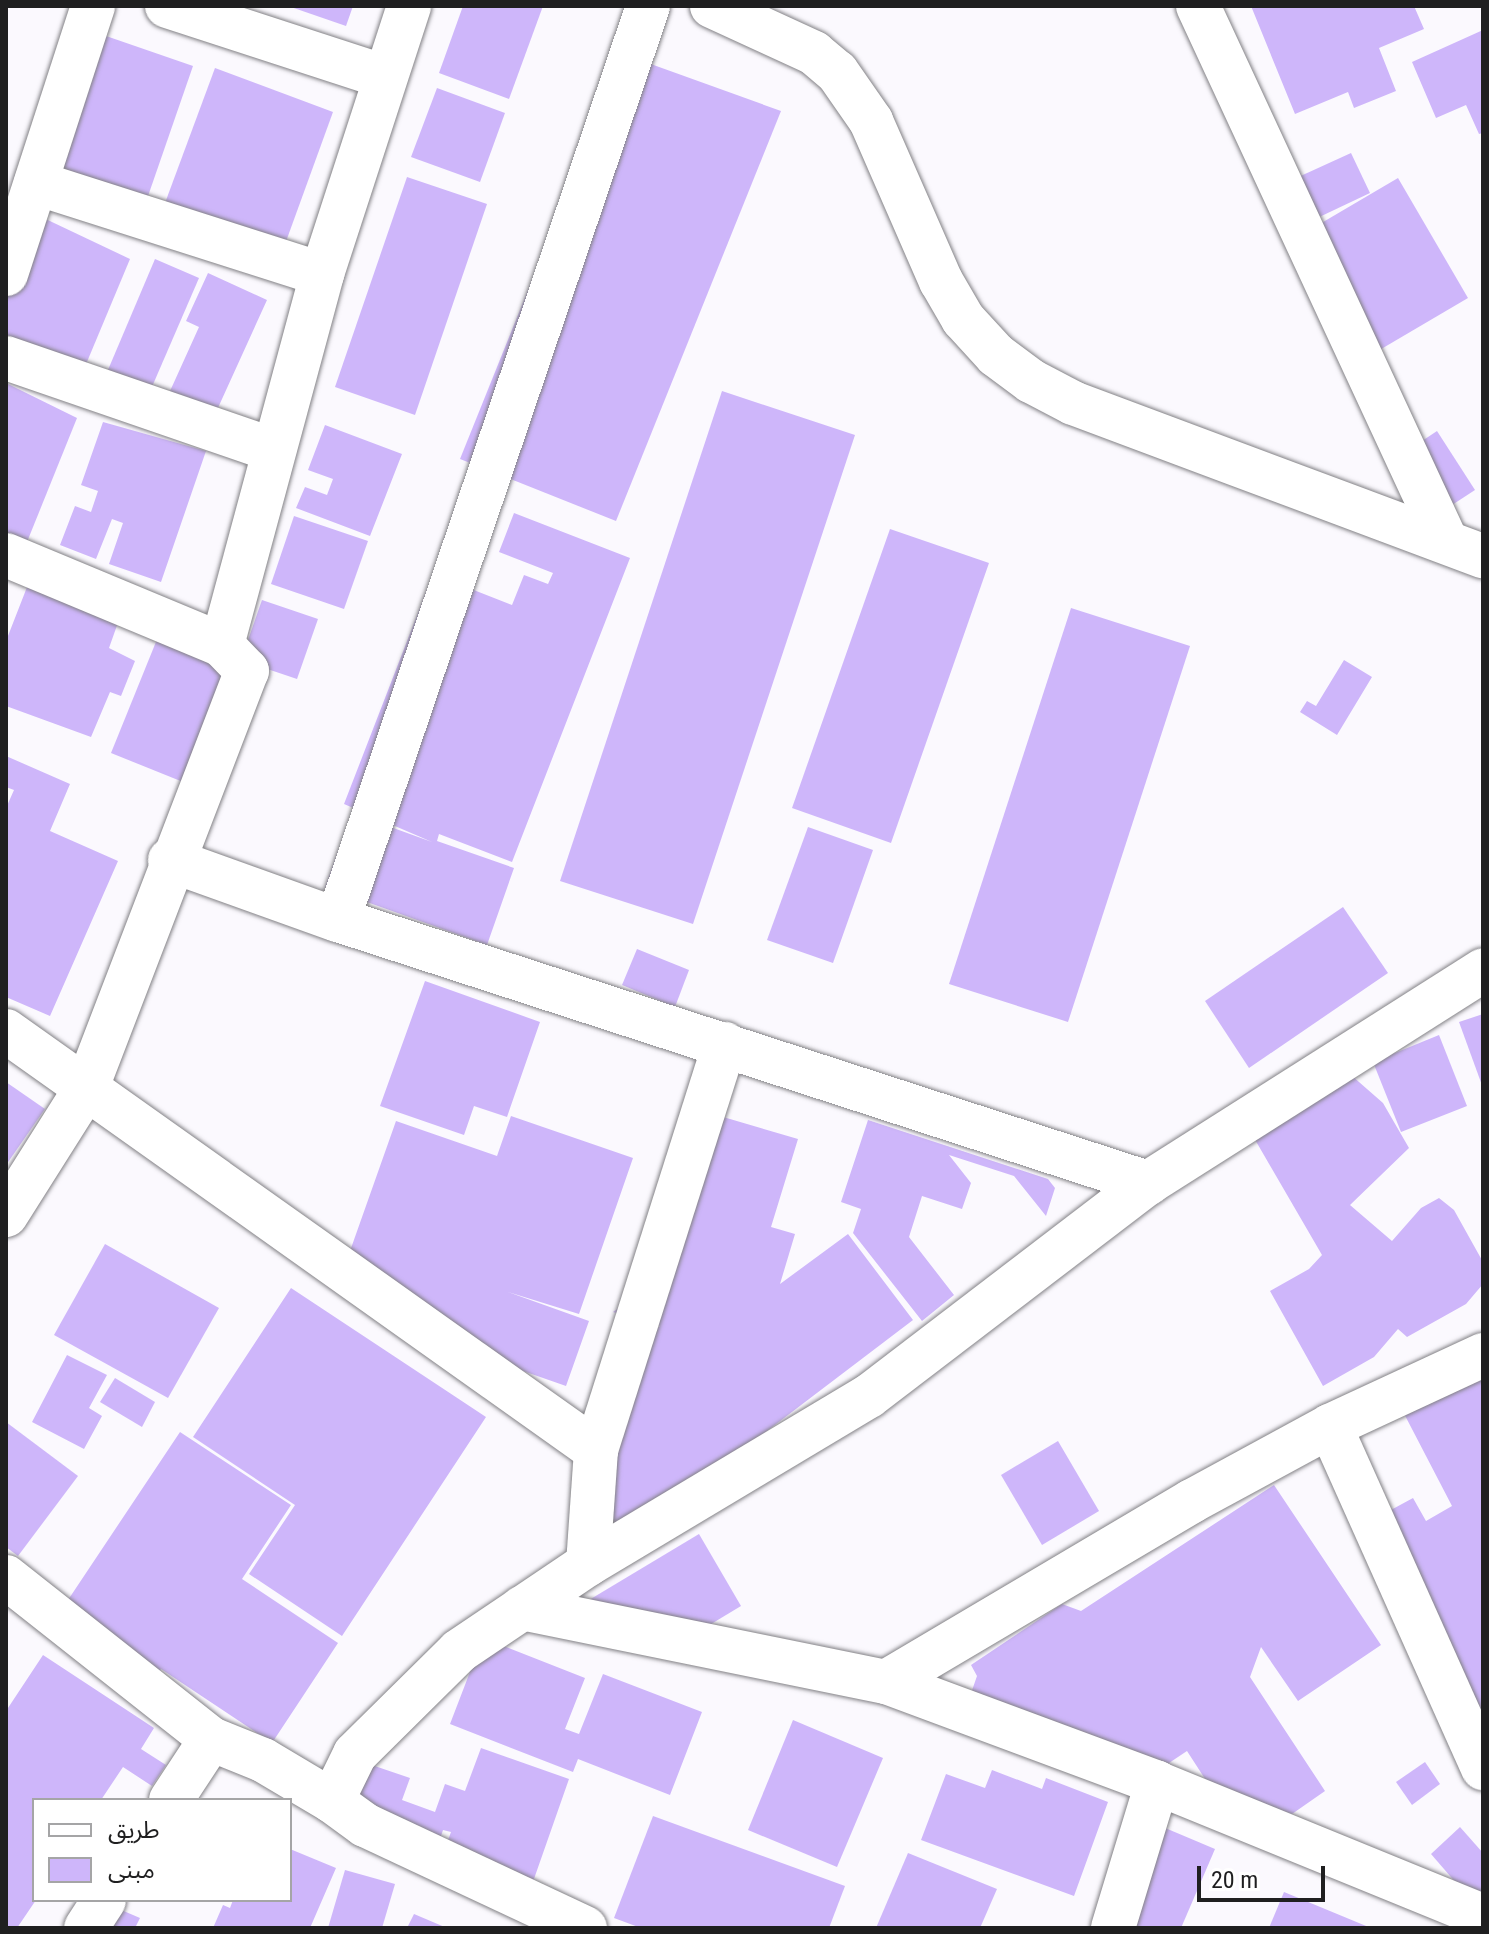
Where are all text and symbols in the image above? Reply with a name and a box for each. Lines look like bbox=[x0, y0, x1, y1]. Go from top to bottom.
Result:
legend bbox=[32, 1798, 292, 1902]
text: طريق bbox=[108, 1816, 160, 1844]
scale bar bbox=[1201, 1850, 1329, 1900]
text: مبنى bbox=[108, 1856, 155, 1884]
text: 20 m bbox=[1211, 1866, 1258, 1894]

